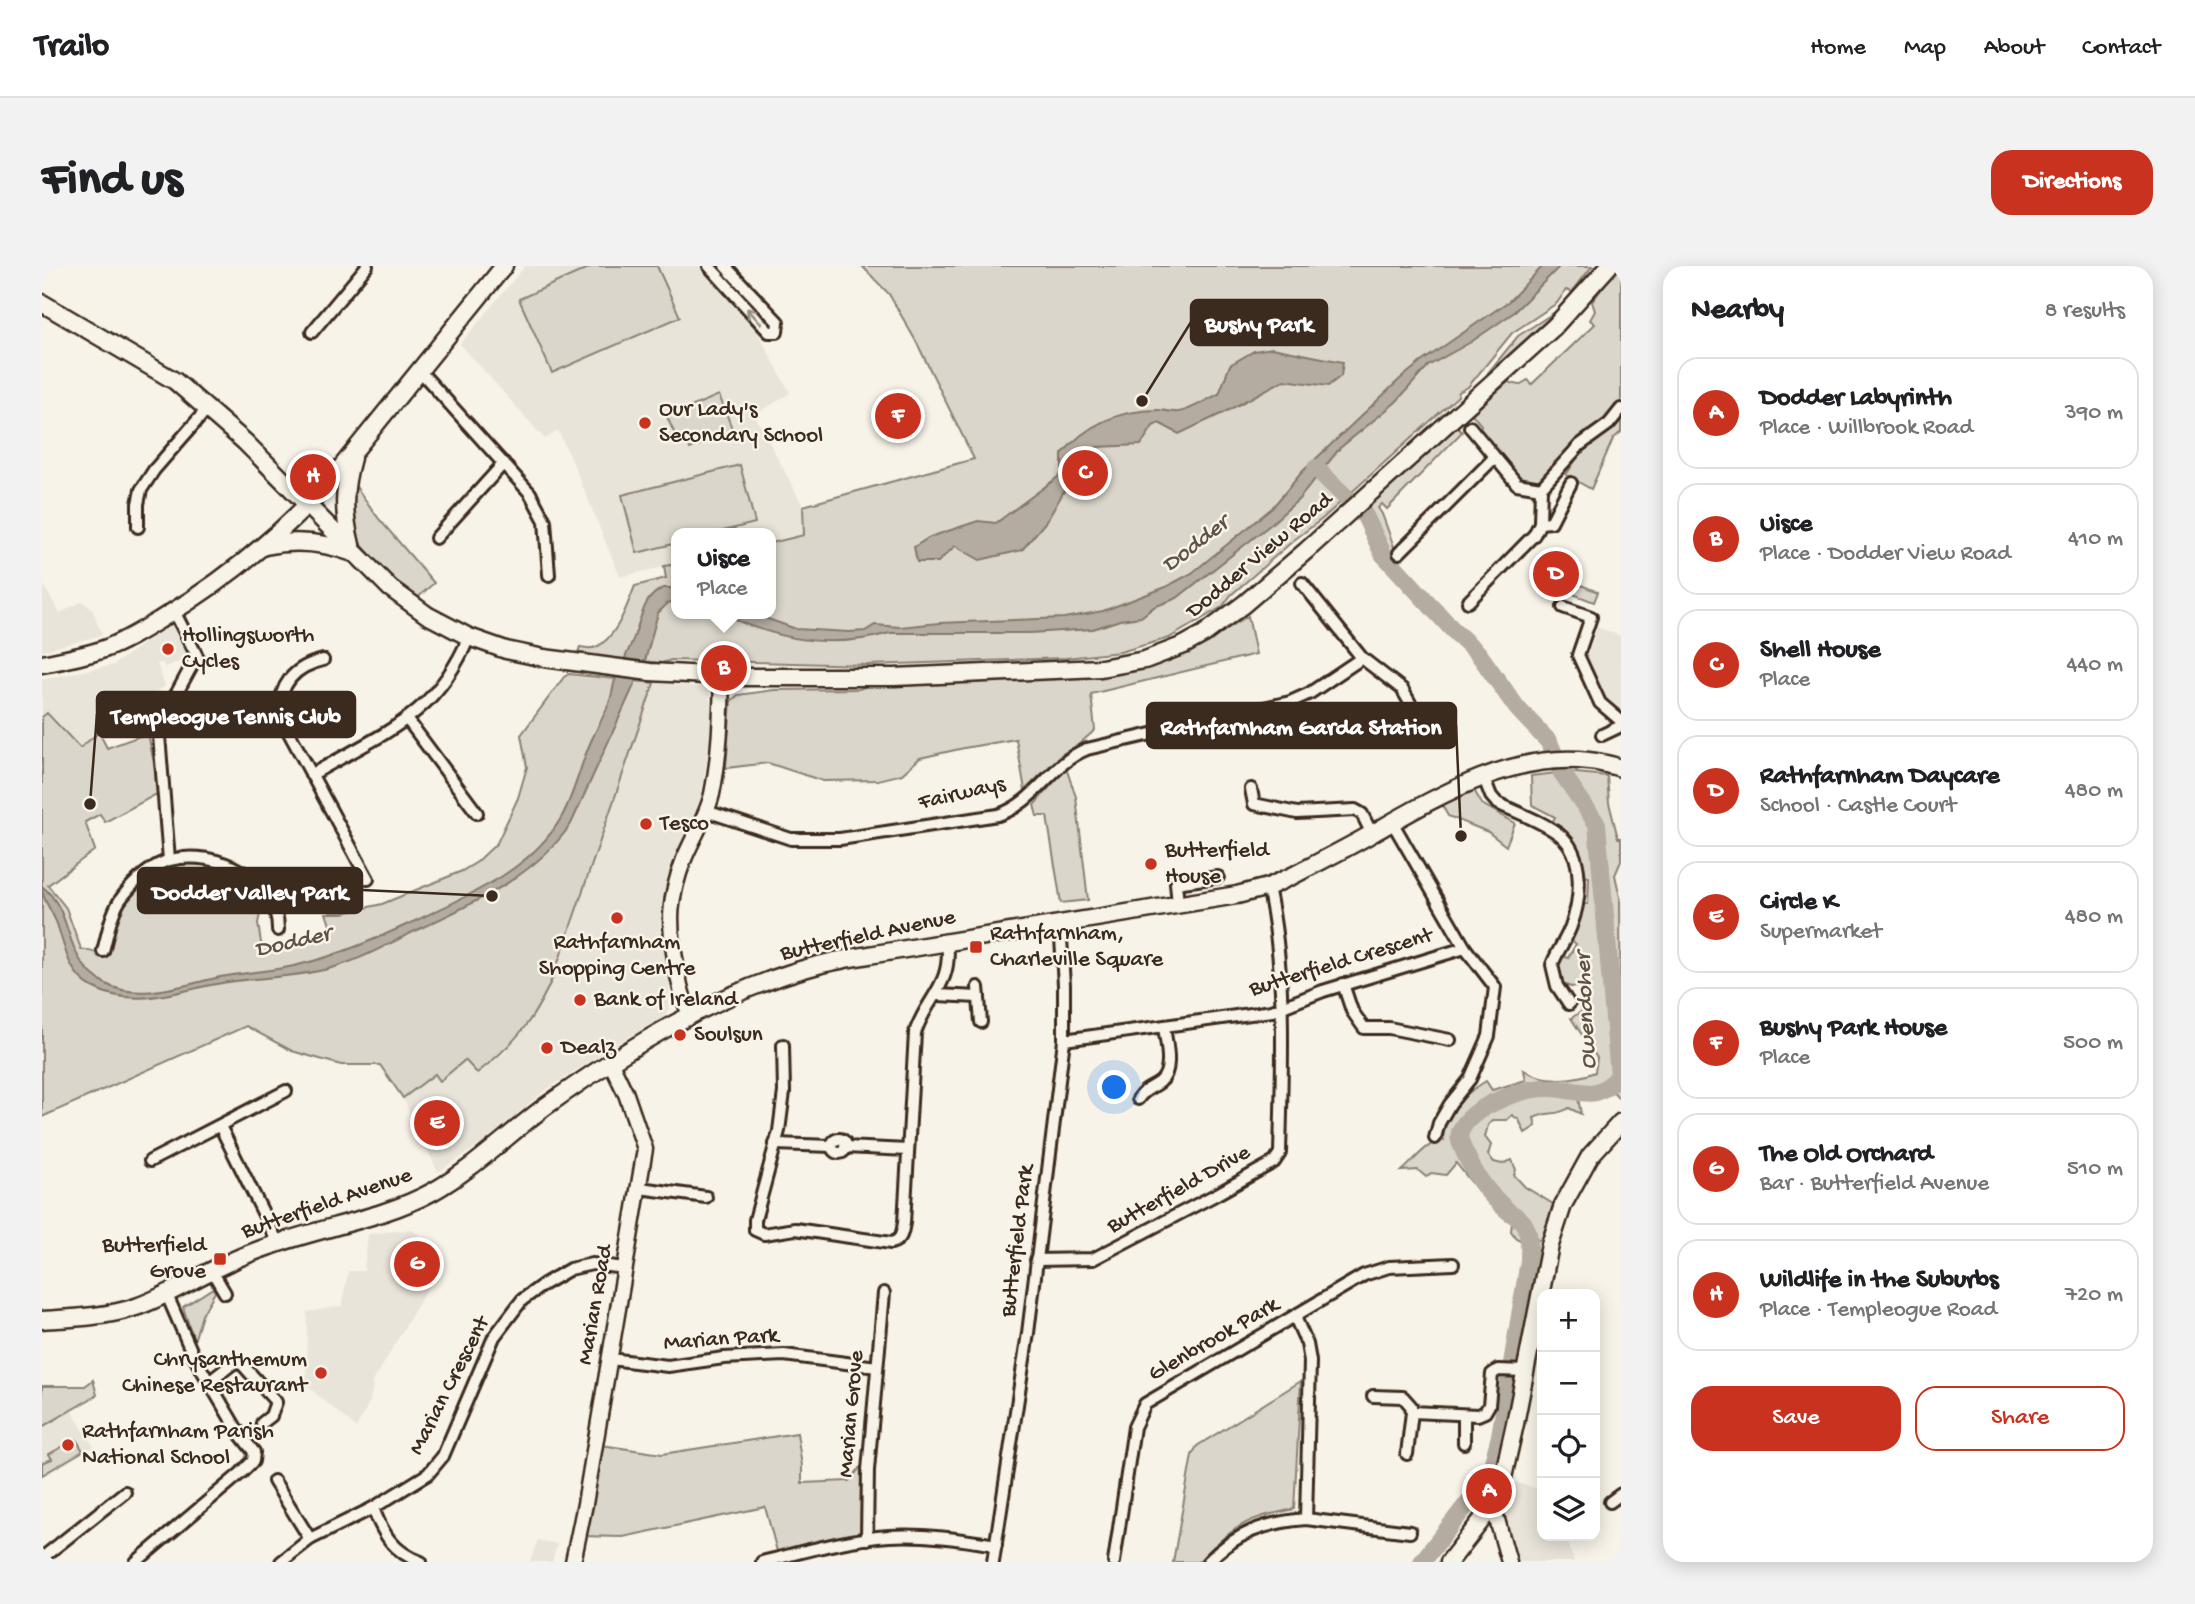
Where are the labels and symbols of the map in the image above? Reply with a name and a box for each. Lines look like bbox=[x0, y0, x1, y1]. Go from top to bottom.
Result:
callout: Bushy Park bbox=[1191, 300, 1327, 345]
one-way arrow bbox=[746, 308, 763, 325]
text: Bushy Park bbox=[1204, 312, 1317, 341]
pin: F bbox=[875, 390, 921, 442]
place label: Our Lady's Secondary School bbox=[659, 397, 823, 450]
marker: Our Lady's Secondary School bbox=[637, 415, 653, 431]
pin: C bbox=[1062, 447, 1108, 499]
pin: H bbox=[290, 451, 336, 503]
street label: Dodder View Road bbox=[1180, 486, 1340, 626]
water label: Dodder bbox=[1157, 507, 1239, 580]
pin: D bbox=[1533, 548, 1579, 600]
place label: Hollingsworth Cycles bbox=[182, 623, 314, 676]
marker: Hollingsworth Cycles bbox=[160, 641, 176, 657]
pin: B bbox=[701, 642, 747, 694]
callout: Templeogue Tennis Club bbox=[97, 692, 355, 737]
callout: Rathfarnham Garda Station bbox=[1147, 703, 1456, 748]
text: Templeogue Tennis Club bbox=[109, 704, 341, 733]
text: Rathfarnham Garda Station bbox=[1159, 715, 1442, 744]
street label: Fairways bbox=[915, 771, 1008, 817]
place label: Tesco bbox=[658, 811, 709, 838]
marker: Tesco bbox=[638, 816, 654, 832]
place label: Butterfield House bbox=[1164, 838, 1270, 891]
marker: Butterfield House bbox=[1143, 856, 1159, 872]
callout: Dodder Valley Park bbox=[138, 868, 362, 913]
text: Dodder Valley Park bbox=[150, 880, 351, 909]
street label: Butterfield Avenue bbox=[777, 904, 959, 968]
marker: Rathfarnham Shopping Centre bbox=[609, 910, 625, 926]
water label: Dodder bbox=[252, 919, 338, 966]
place label: Rathfarnham, Charleville Square bbox=[990, 921, 1164, 974]
street label: Butterfield Crescent bbox=[1245, 922, 1437, 1004]
place label: Rathfarnham Shopping Centre bbox=[539, 930, 696, 983]
marker: Rathfarnham, Charleville Square bbox=[968, 939, 984, 955]
water label: Owendoher bbox=[1569, 947, 1605, 1070]
place label: Bank of Ireland bbox=[593, 987, 739, 1014]
marker: Bank of Ireland bbox=[572, 992, 588, 1008]
place label: Soulsun bbox=[694, 1022, 763, 1049]
marker: Soulsun bbox=[672, 1027, 688, 1043]
place label: Dealz bbox=[559, 1035, 617, 1062]
marker: Dealz bbox=[539, 1040, 555, 1056]
your location bbox=[1097, 1070, 1131, 1104]
pin: E bbox=[414, 1097, 460, 1149]
street label: Butterfield Drive bbox=[1102, 1139, 1256, 1241]
street label: Butterfield Park bbox=[995, 1161, 1041, 1320]
street label: Butterfield Avenue bbox=[237, 1162, 417, 1246]
place label: Butterfield Grove bbox=[101, 1233, 208, 1286]
pin: G bbox=[394, 1238, 440, 1290]
street label: Marian Road bbox=[572, 1241, 620, 1367]
marker: Butterfield Grove bbox=[212, 1251, 228, 1267]
street label: Glenbrook Park bbox=[1144, 1290, 1286, 1388]
street label: Marian Crescent bbox=[403, 1311, 497, 1460]
street label: Marian Park bbox=[663, 1322, 782, 1357]
place label: Chrysanthemum Chinese Restaurant bbox=[122, 1347, 309, 1400]
street label: Marian Grove bbox=[833, 1348, 871, 1479]
marker: Chrysanthemum Chinese Restaurant bbox=[313, 1365, 329, 1381]
place label: Rathfarnham Parish National School bbox=[82, 1419, 274, 1472]
marker: Rathfarnham Parish National School bbox=[60, 1437, 76, 1453]
pin: A bbox=[1466, 1465, 1512, 1517]

